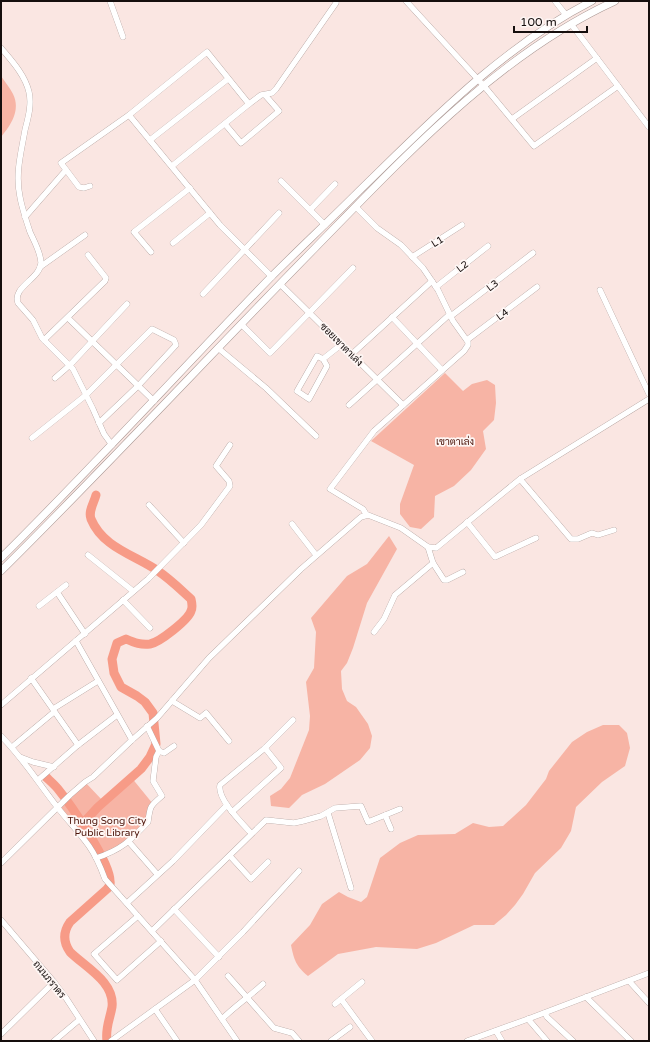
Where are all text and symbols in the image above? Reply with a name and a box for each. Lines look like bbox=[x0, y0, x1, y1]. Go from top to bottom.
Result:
scale bar bbox=[514, 8, 587, 34]
text: 100 m bbox=[520, 15, 557, 29]
street label: L1 bbox=[429, 234, 446, 250]
street label: L2 bbox=[454, 258, 471, 275]
street label: L3 bbox=[484, 277, 501, 294]
street label: L4 bbox=[494, 306, 511, 323]
street label: ซอยเขาตาเล่ง bbox=[317, 320, 366, 369]
park label: เขาตาเล่ง bbox=[436, 435, 474, 448]
park label: Thung Song City Public Library bbox=[68, 815, 147, 839]
street label: ถนนภราดร bbox=[30, 958, 68, 1001]

